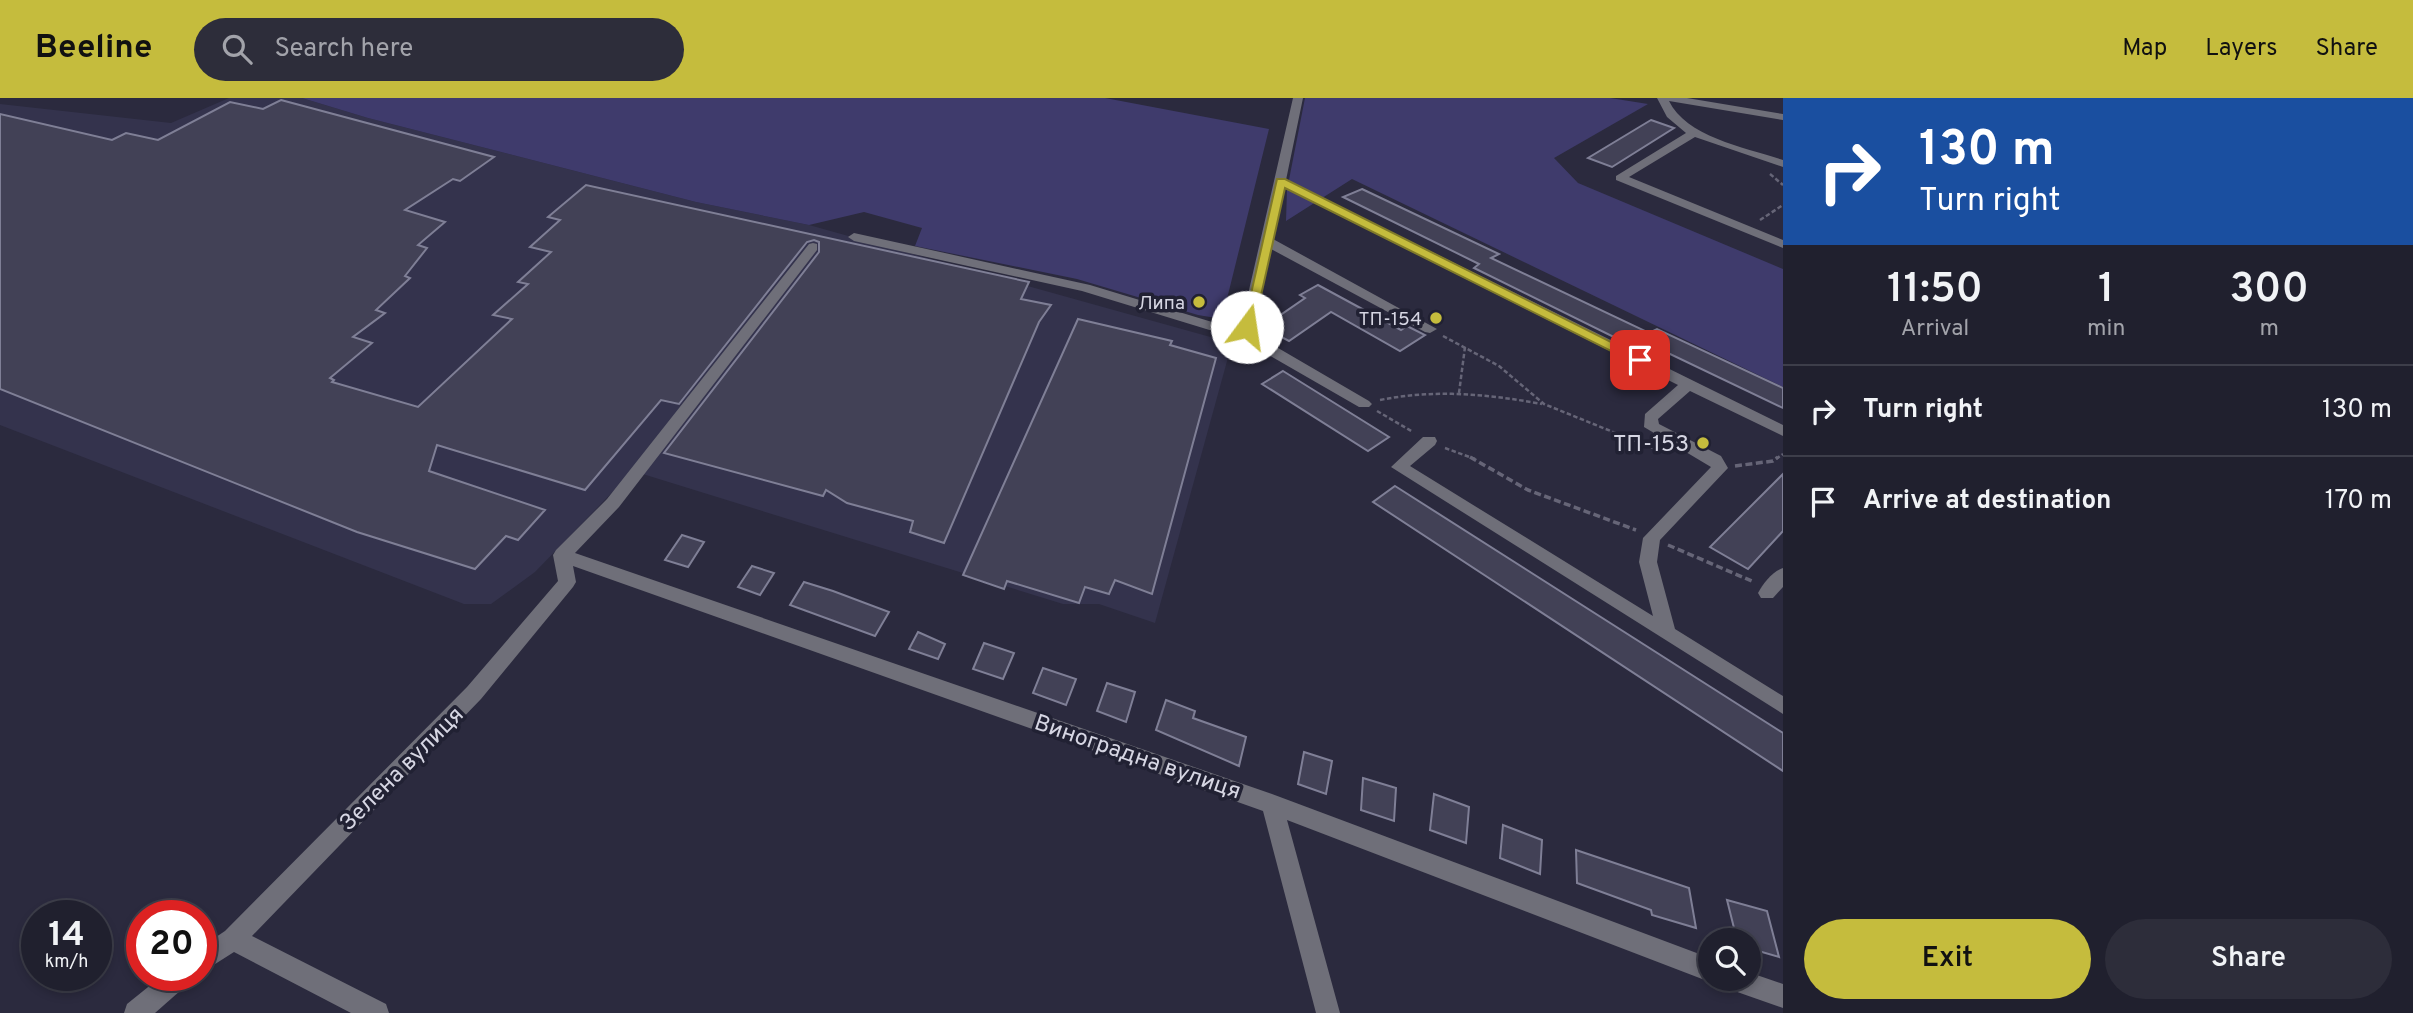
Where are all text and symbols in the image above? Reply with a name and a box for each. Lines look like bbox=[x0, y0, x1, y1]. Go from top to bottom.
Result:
search box bbox=[194, 18, 684, 81]
text: Beeline bbox=[35, 28, 152, 70]
icon: search bbox=[218, 30, 256, 68]
text: Search here bbox=[274, 33, 413, 66]
text: Map bbox=[2122, 34, 2167, 64]
text: Layers bbox=[2205, 34, 2277, 64]
text: Share bbox=[2315, 34, 2378, 64]
text: 130 m bbox=[1919, 121, 2055, 183]
icon: right bbox=[1804, 126, 1895, 217]
text: Turn right bbox=[1919, 182, 2061, 222]
text: 11:50 bbox=[1887, 264, 1983, 317]
text: 1 bbox=[2098, 264, 2114, 317]
text: 300 bbox=[2229, 264, 2309, 317]
position arrow bbox=[1210, 290, 1284, 364]
place label: Липа bbox=[1138, 292, 1185, 316]
marker: Липа bbox=[1191, 294, 1207, 310]
place label: ТП-154 bbox=[1358, 308, 1422, 332]
marker: ТП-154 bbox=[1428, 310, 1444, 326]
text: Arrival bbox=[1901, 315, 1969, 344]
text: min bbox=[2087, 315, 2125, 344]
text: m bbox=[2259, 315, 2279, 344]
pin bbox=[1610, 330, 1670, 390]
icon: arrive bbox=[1621, 341, 1659, 379]
icon: right bbox=[1804, 392, 1842, 430]
text: Turn right bbox=[1863, 394, 1983, 427]
text: 130 m bbox=[2322, 394, 2392, 427]
place label: ТП-153 bbox=[1613, 431, 1689, 460]
marker: ТП-153 bbox=[1695, 435, 1711, 451]
icon: arrive bbox=[1804, 483, 1842, 521]
text: Arrive at destination bbox=[1863, 485, 2111, 518]
text: 170 m bbox=[2325, 485, 2392, 518]
street label: Зелена вулиця bbox=[334, 701, 471, 838]
street label: Виноградна вулиця bbox=[1030, 709, 1244, 807]
speed limit sign: 20 bbox=[126, 900, 217, 991]
text: 14 bbox=[48, 914, 85, 958]
button: Exit bbox=[1804, 919, 2091, 999]
button: Share bbox=[2105, 919, 2392, 999]
map controls bbox=[1698, 928, 1761, 991]
button: search bbox=[1698, 928, 1761, 991]
text: km/h bbox=[45, 951, 88, 974]

